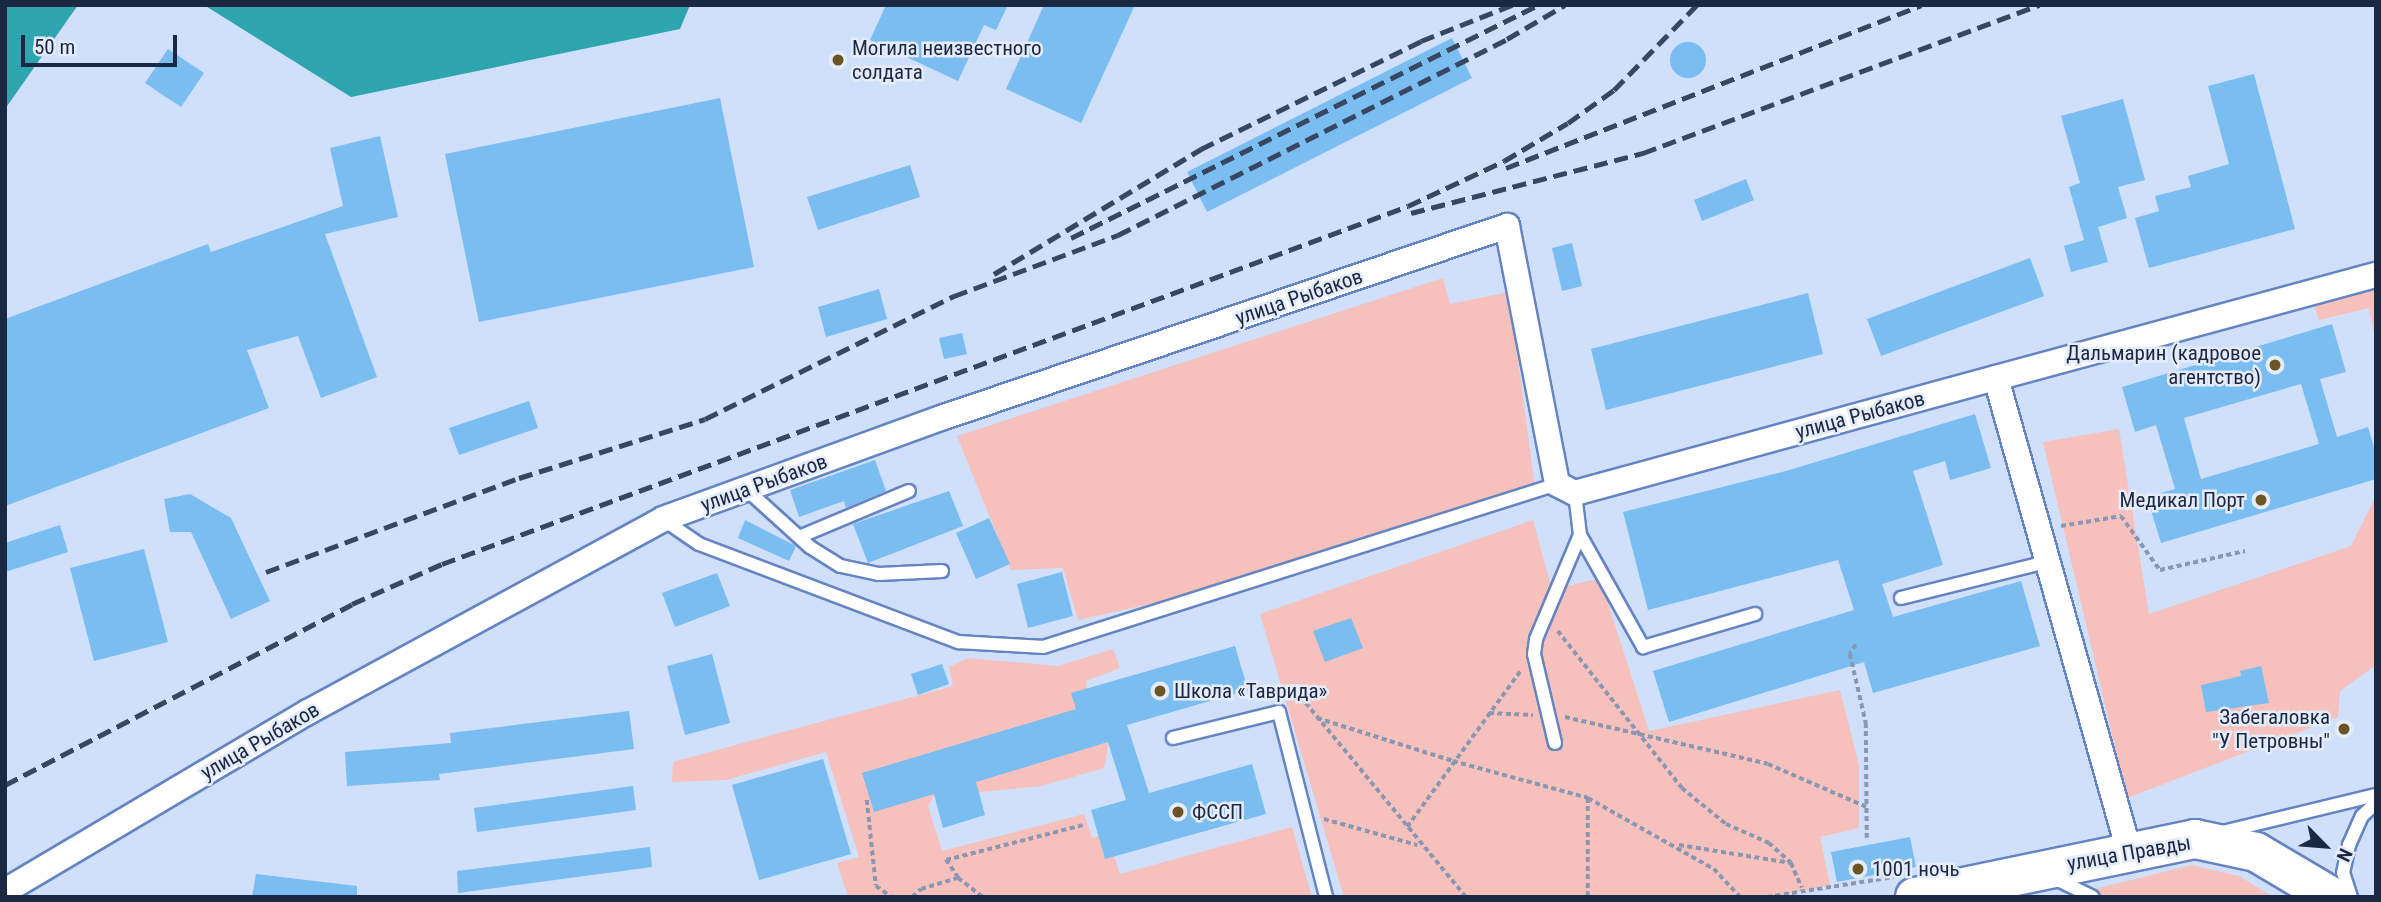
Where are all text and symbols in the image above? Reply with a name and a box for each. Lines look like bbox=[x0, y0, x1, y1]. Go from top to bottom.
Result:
scale bar bbox=[24, 21, 180, 65]
text: 50 m bbox=[34, 35, 75, 59]
place label: Могила неизвестного солдата bbox=[852, 35, 1042, 85]
marker: Могила неизвестного солдата bbox=[830, 52, 846, 68]
street label: улица Рыбаков bbox=[1232, 263, 1366, 331]
place label: Дальмарин (кадровое агентство) bbox=[2066, 340, 2261, 390]
marker: Дальмарин (кадровое агентство) bbox=[2267, 357, 2283, 373]
street label: улица Рыбаков bbox=[1793, 386, 1927, 444]
street label: улица Рыбаков bbox=[697, 448, 831, 518]
place label: Медикал Порт bbox=[2120, 487, 2245, 513]
marker: Медикал Порт bbox=[2251, 490, 2271, 510]
place label: Школа «Таврида» bbox=[1174, 678, 1327, 704]
marker: Школа «Таврида» bbox=[1152, 683, 1168, 699]
street label: улица Рыбаков bbox=[196, 697, 324, 785]
place label: Забегаловка "У Петровны" bbox=[2212, 704, 2330, 754]
marker: Забегаловка "У Петровны" bbox=[2336, 721, 2352, 737]
place label: ФССП bbox=[1192, 799, 1243, 825]
marker: ФССП bbox=[1170, 804, 1186, 820]
north arrow bbox=[2290, 811, 2360, 881]
street label: улица Правды bbox=[2065, 830, 2193, 876]
text: N bbox=[2332, 845, 2357, 865]
place label: 1001 ночь bbox=[1872, 856, 1960, 882]
marker: 1001 ночь bbox=[1850, 861, 1866, 877]

